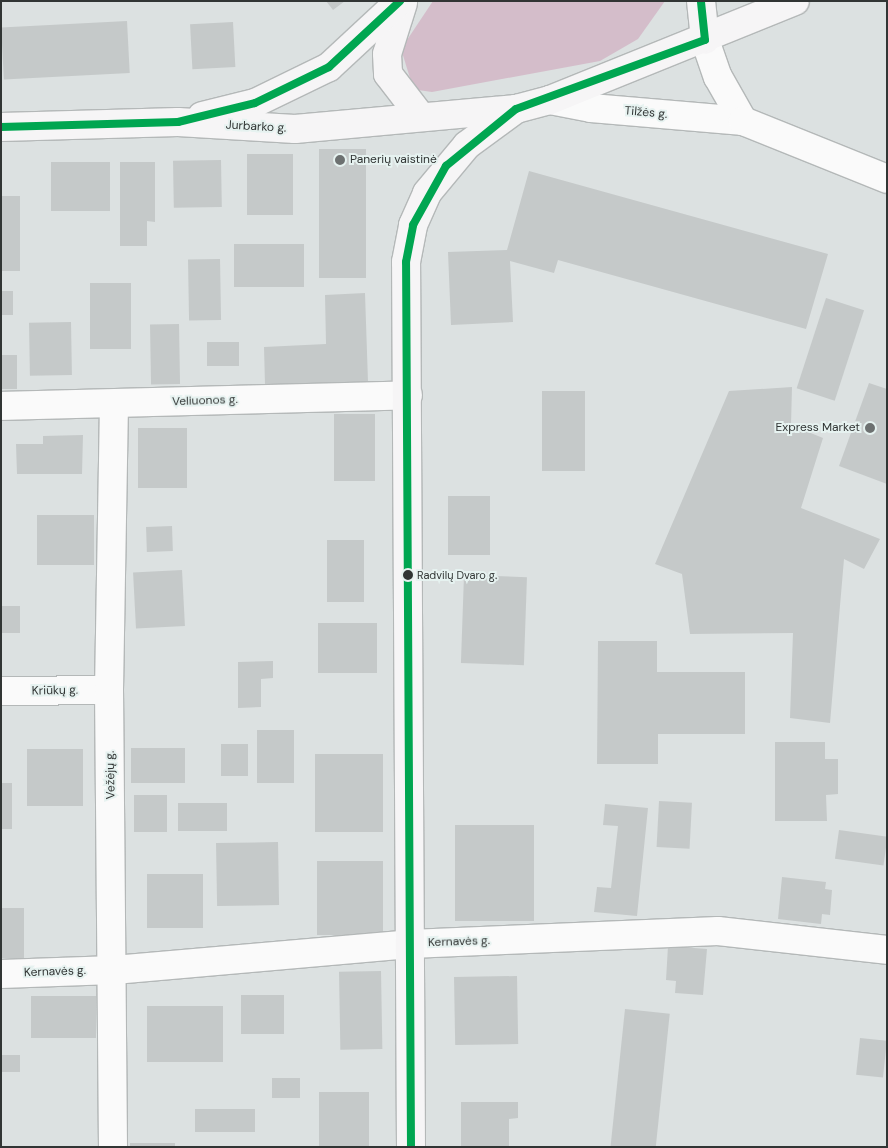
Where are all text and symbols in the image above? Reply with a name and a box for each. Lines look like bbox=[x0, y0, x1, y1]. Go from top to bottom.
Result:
street label: Tilžės g. bbox=[624, 104, 668, 122]
street label: Jurbarko g. bbox=[225, 118, 287, 136]
place label: Panerių vaistinė bbox=[350, 153, 437, 167]
marker: Panerių vaistinė bbox=[334, 154, 346, 166]
street label: Veliuonos g. bbox=[172, 393, 238, 409]
place label: Express Market bbox=[775, 421, 860, 435]
marker: Express Market bbox=[864, 422, 876, 434]
place label: Radvilų Dvaro g. bbox=[417, 568, 497, 582]
marker: Radvilų Dvaro g. bbox=[403, 570, 413, 580]
street label: Kriūkų g. bbox=[32, 683, 78, 699]
street label: Vežėjų g. bbox=[103, 751, 119, 799]
street label: Kernavės g. bbox=[428, 934, 490, 950]
street label: Kernavės g. bbox=[24, 964, 86, 980]

